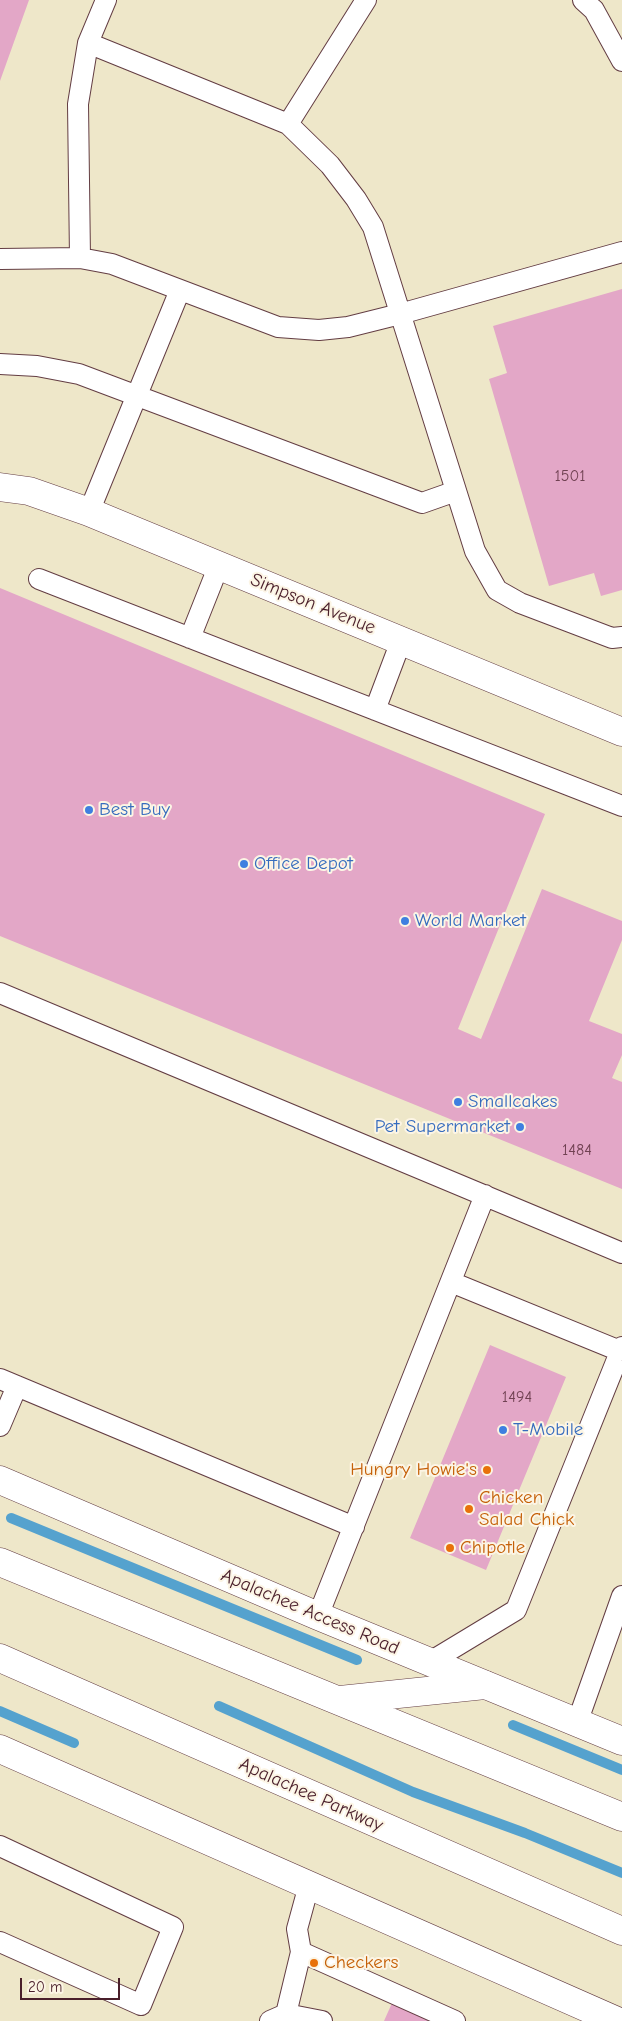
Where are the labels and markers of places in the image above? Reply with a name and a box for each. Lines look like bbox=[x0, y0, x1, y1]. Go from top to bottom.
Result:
place label: Best Buy bbox=[99, 799, 170, 821]
marker: Best Buy bbox=[83, 804, 95, 816]
place label: Office Depot bbox=[254, 853, 353, 875]
marker: Office Depot bbox=[238, 858, 250, 870]
place label: World Market bbox=[415, 910, 526, 932]
marker: World Market bbox=[399, 915, 411, 927]
place label: Smallcakes bbox=[468, 1091, 558, 1113]
marker: Smallcakes bbox=[452, 1096, 464, 1108]
place label: Pet Supermarket bbox=[375, 1116, 510, 1138]
marker: Pet Supermarket bbox=[514, 1121, 526, 1133]
place label: T-Mobile bbox=[513, 1419, 583, 1441]
marker: T-Mobile bbox=[497, 1424, 509, 1436]
place label: Hungry Howie's bbox=[350, 1459, 477, 1481]
marker: Hungry Howie's bbox=[481, 1464, 493, 1476]
place label: Chicken Salad Chick bbox=[479, 1487, 574, 1531]
marker: Chicken Salad Chick bbox=[463, 1503, 475, 1515]
place label: Chipotle bbox=[460, 1537, 525, 1559]
marker: Chipotle bbox=[444, 1542, 456, 1554]
place label: Checkers bbox=[324, 1952, 398, 1974]
marker: Checkers bbox=[308, 1957, 320, 1969]

